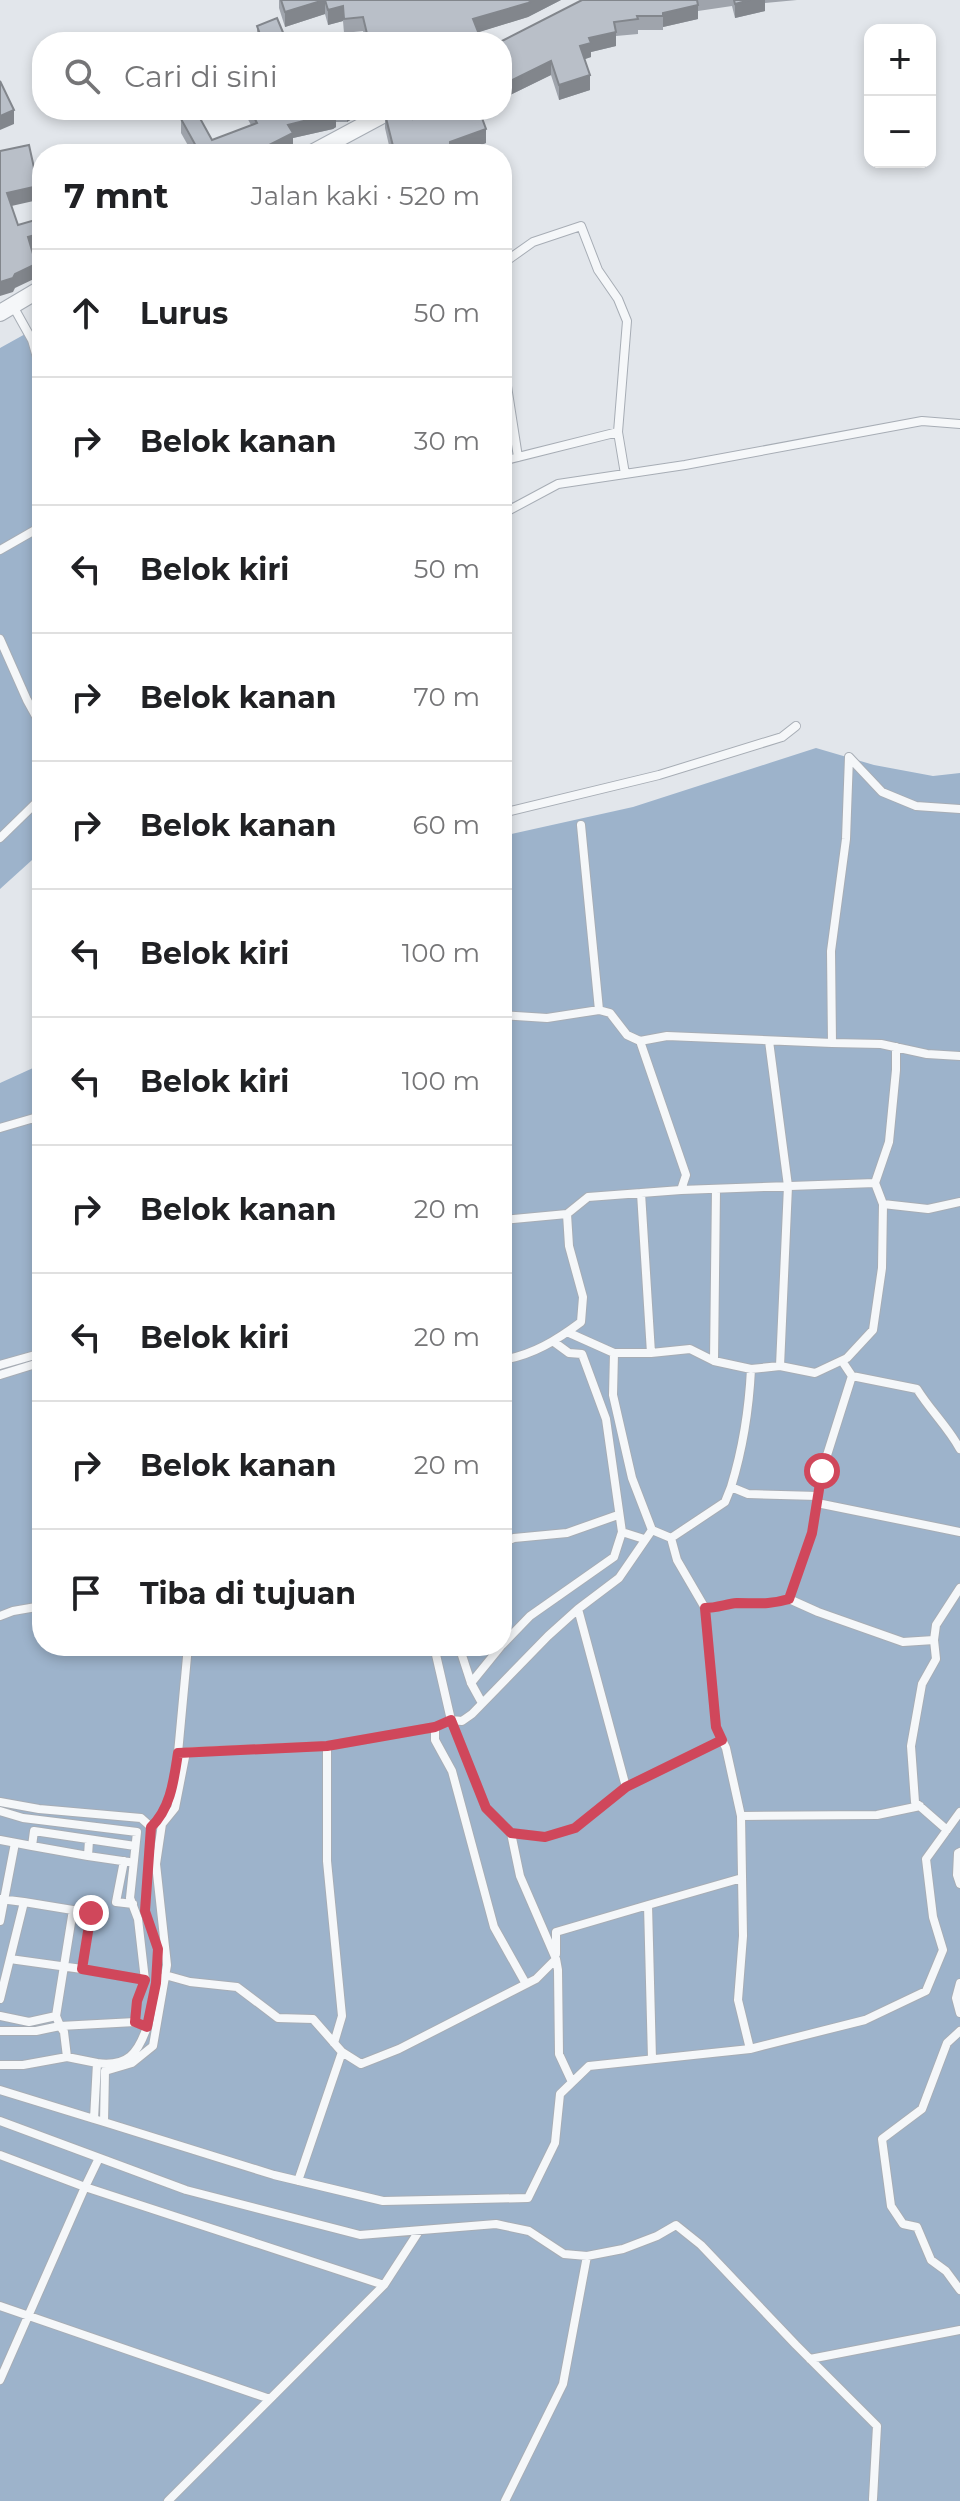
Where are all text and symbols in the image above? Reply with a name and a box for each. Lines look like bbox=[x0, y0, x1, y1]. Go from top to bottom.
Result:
map controls bbox=[864, 24, 936, 168]
button: + bbox=[864, 24, 936, 96]
search box bbox=[32, 32, 512, 120]
icon: search bbox=[60, 54, 104, 98]
text: Cari di sini bbox=[124, 58, 278, 95]
button: − bbox=[864, 96, 936, 168]
text: 7 mnt bbox=[64, 175, 169, 217]
text: Jalan kaki · 520 m bbox=[251, 180, 480, 212]
icon: ahead bbox=[64, 291, 108, 335]
text: Lurus bbox=[140, 295, 228, 332]
text: 50 m bbox=[414, 297, 480, 329]
icon: right bbox=[64, 419, 108, 463]
text: Belok kanan bbox=[140, 423, 337, 460]
text: 30 m bbox=[414, 425, 480, 457]
icon: left bbox=[64, 547, 108, 591]
text: Belok kiri bbox=[140, 551, 289, 588]
text: 50 m bbox=[414, 553, 480, 585]
icon: right bbox=[64, 675, 108, 719]
text: Belok kanan bbox=[140, 679, 337, 716]
text: 70 m bbox=[414, 681, 480, 713]
icon: right bbox=[64, 803, 108, 847]
text: Belok kanan bbox=[140, 807, 337, 844]
text: 60 m bbox=[413, 809, 480, 841]
icon: left bbox=[64, 931, 108, 975]
text: Belok kiri bbox=[140, 935, 289, 972]
text: 100 m bbox=[402, 937, 480, 969]
icon: left bbox=[64, 1059, 108, 1103]
text: Belok kiri bbox=[140, 1063, 289, 1100]
text: 100 m bbox=[402, 1065, 480, 1097]
icon: right bbox=[64, 1187, 108, 1231]
text: Belok kanan bbox=[140, 1191, 337, 1228]
text: 20 m bbox=[414, 1193, 480, 1225]
icon: left bbox=[64, 1315, 108, 1359]
text: Belok kiri bbox=[140, 1319, 289, 1356]
text: 20 m bbox=[414, 1321, 480, 1353]
icon: right bbox=[64, 1443, 108, 1487]
text: Belok kanan bbox=[140, 1447, 337, 1484]
text: 20 m bbox=[414, 1449, 480, 1481]
route start bbox=[804, 1453, 840, 1489]
icon: arrive bbox=[64, 1571, 108, 1615]
text: Tiba di tujuan bbox=[140, 1575, 356, 1612]
route end bbox=[73, 1895, 109, 1931]

